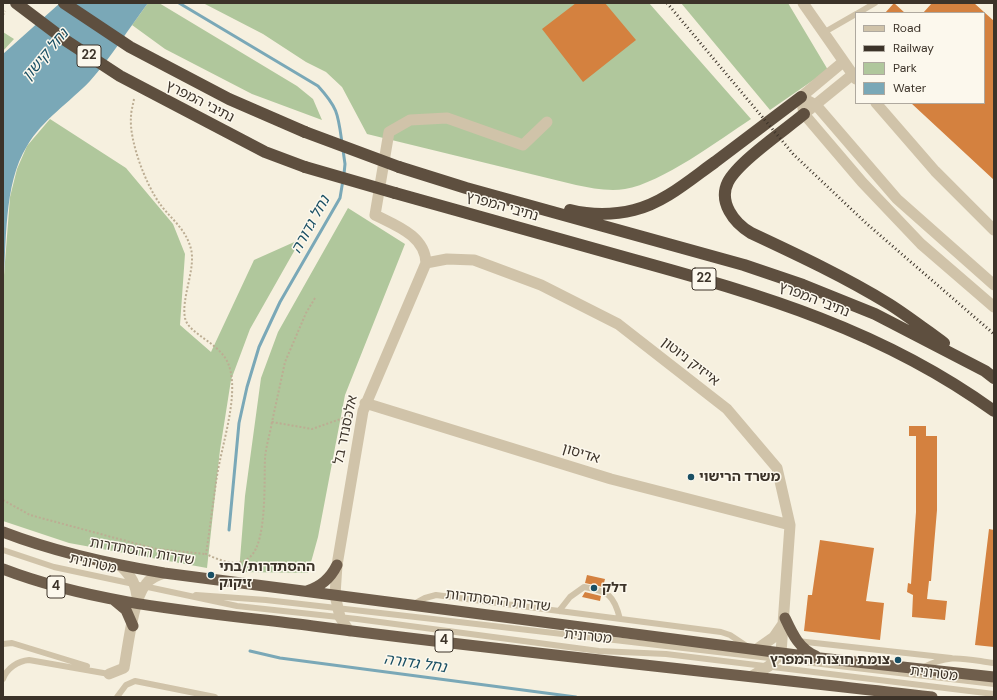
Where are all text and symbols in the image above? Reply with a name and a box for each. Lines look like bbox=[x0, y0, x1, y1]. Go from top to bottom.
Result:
legend bbox=[855, 12, 985, 104]
text: Road bbox=[893, 20, 921, 36]
water label: נחל קישון bbox=[19, 26, 73, 84]
text: Railway bbox=[893, 40, 934, 56]
road number: 22 bbox=[77, 45, 101, 67]
text: Park bbox=[893, 60, 917, 76]
street label: נתיבי המפרץ bbox=[163, 78, 237, 126]
text: Water bbox=[893, 80, 926, 96]
street label: נתיבי המפרץ bbox=[464, 189, 540, 225]
water label: נחל גדורה bbox=[288, 193, 334, 257]
road number: 22 bbox=[692, 268, 716, 290]
street label: נתיבי המפרץ bbox=[776, 279, 852, 321]
street label: אייזיק ניוטון bbox=[658, 334, 722, 390]
street label: אלכסנדר בל bbox=[330, 394, 362, 466]
street label: אדיסון bbox=[560, 440, 602, 468]
place label: משרד הרישוי bbox=[699, 469, 780, 485]
marker: משרד הרישוי bbox=[686, 472, 696, 482]
street label: שדרות ההסתדרות bbox=[88, 535, 196, 569]
street label: מטרונית bbox=[68, 550, 118, 578]
place label: ההסתדרות/בתי זיקוק bbox=[219, 559, 315, 592]
marker: ההסתדרות/בתי זיקוק bbox=[206, 570, 216, 580]
road number: 4 bbox=[47, 576, 65, 598]
place label: דלק bbox=[602, 580, 627, 596]
marker: דלק bbox=[589, 583, 599, 593]
street label: שדרות ההסתדרות bbox=[444, 586, 552, 616]
street label: מטרונית bbox=[563, 626, 613, 648]
road number: 4 bbox=[435, 630, 453, 652]
water label: נחל גדורה bbox=[383, 651, 447, 677]
place label: צומת חוצות המפרץ bbox=[770, 652, 890, 668]
marker: צומת חוצות המפרץ bbox=[893, 655, 903, 665]
street label: מטרונית bbox=[909, 663, 959, 685]

